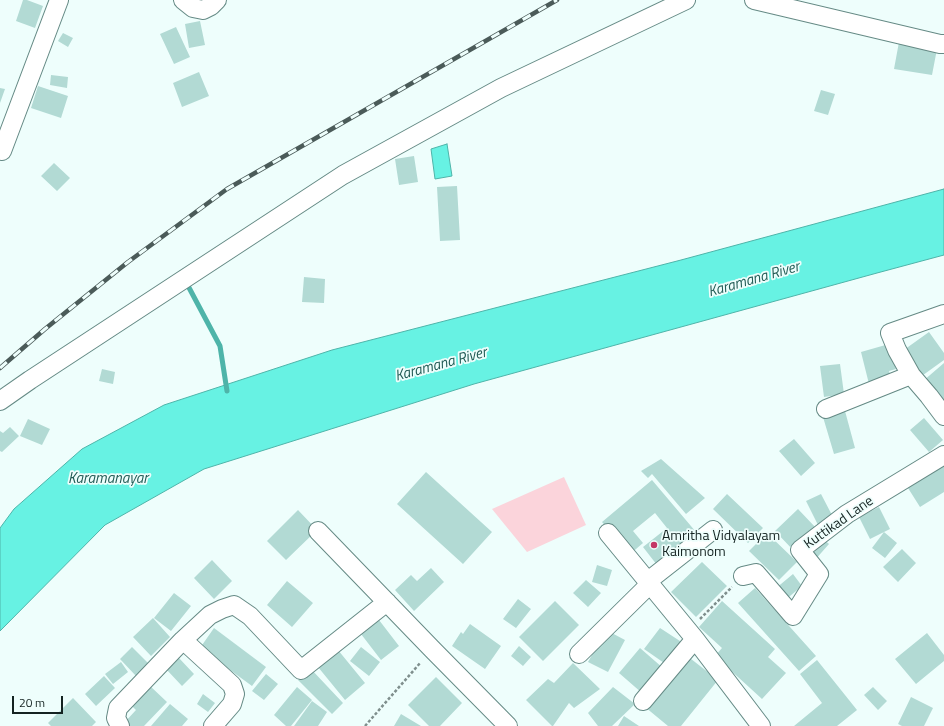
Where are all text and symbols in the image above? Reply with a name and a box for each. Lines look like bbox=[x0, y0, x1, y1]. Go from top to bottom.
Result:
water label: Karamana River bbox=[706, 258, 802, 302]
water label: Karamana River bbox=[393, 344, 489, 386]
water label: Karamanayar bbox=[68, 470, 148, 488]
street label: Kuttikad Lane bbox=[801, 493, 877, 553]
place label: Amritha Vidyalayam Kaimonom bbox=[662, 529, 780, 562]
marker: Amritha Vidyalayam Kaimonom bbox=[649, 540, 659, 550]
scale bar bbox=[14, 688, 65, 714]
text: 20 m bbox=[19, 693, 45, 712]

